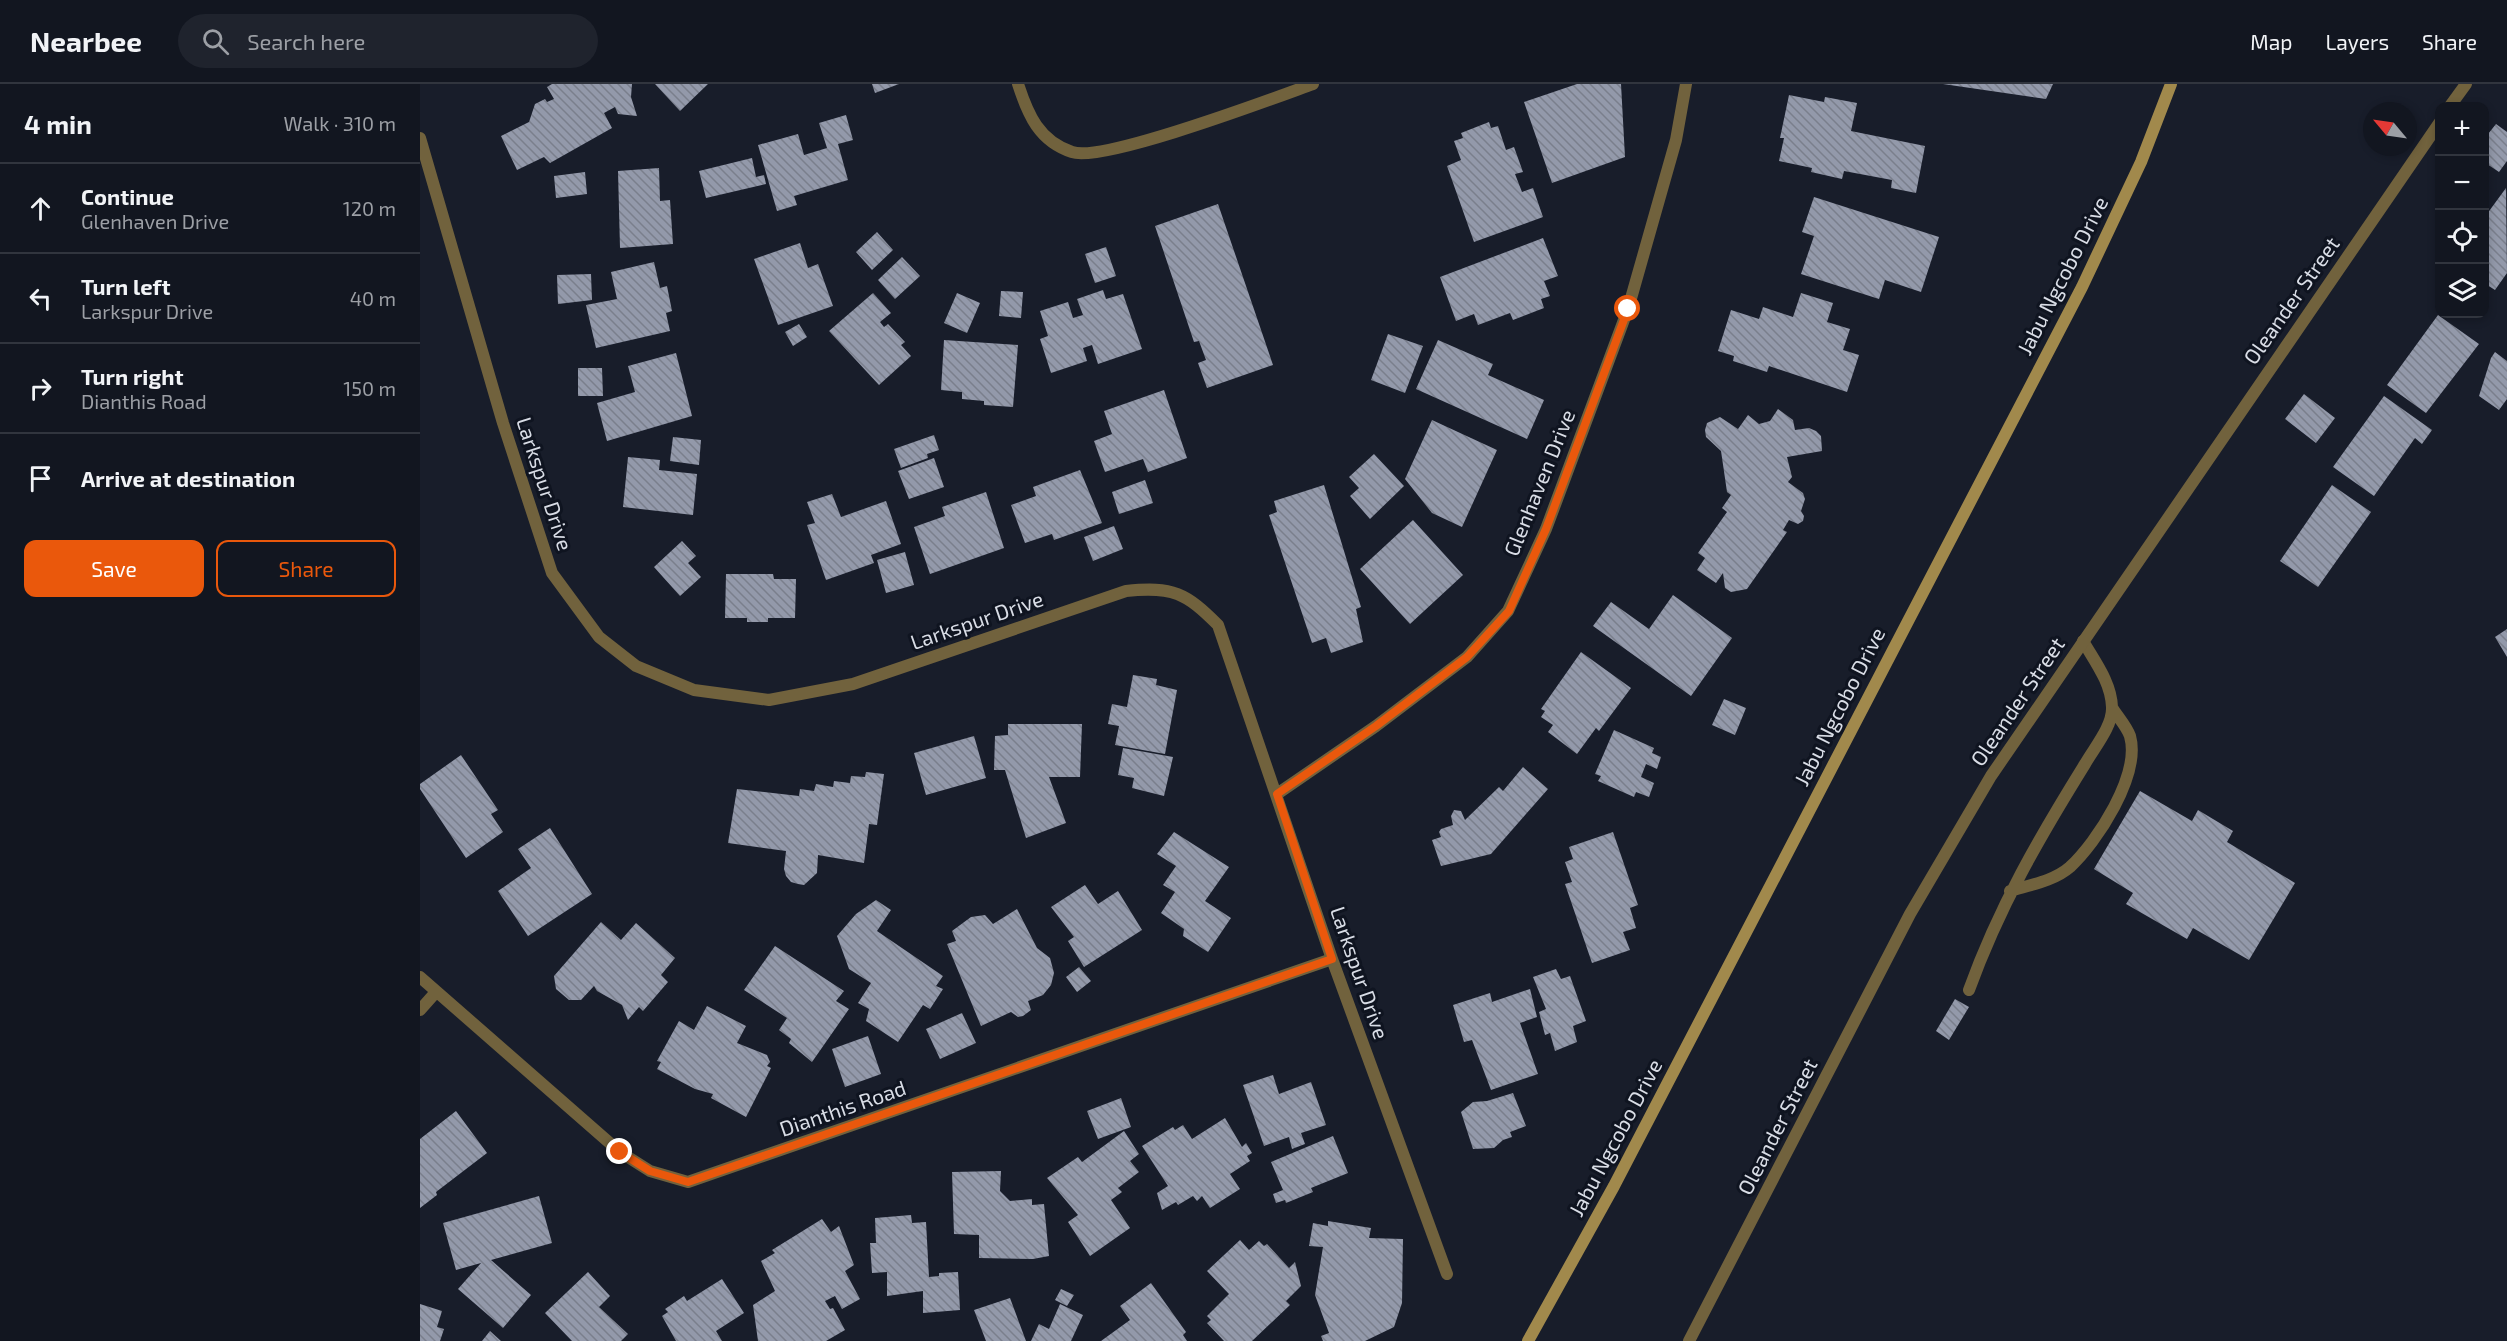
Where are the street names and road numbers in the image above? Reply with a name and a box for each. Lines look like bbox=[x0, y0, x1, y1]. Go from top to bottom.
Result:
street label: Jabu Ngcobo Drive bbox=[2011, 192, 2112, 359]
street label: Oleander Street bbox=[2238, 232, 2344, 369]
street label: Glenhaven Drive bbox=[1498, 406, 1579, 559]
street label: Larkspur Drive bbox=[512, 414, 579, 553]
street label: Larkspur Drive bbox=[907, 585, 1046, 654]
street label: Jabu Ngcobo Drive bbox=[1788, 623, 1889, 790]
street label: Oleander Street bbox=[1965, 632, 2069, 770]
street label: Larkspur Drive bbox=[1326, 903, 1395, 1042]
street label: Oleander Street bbox=[1732, 1054, 1822, 1199]
street label: Jabu Ngcobo Drive bbox=[1563, 1055, 1667, 1220]
street label: Dianthis Road bbox=[776, 1074, 909, 1141]

